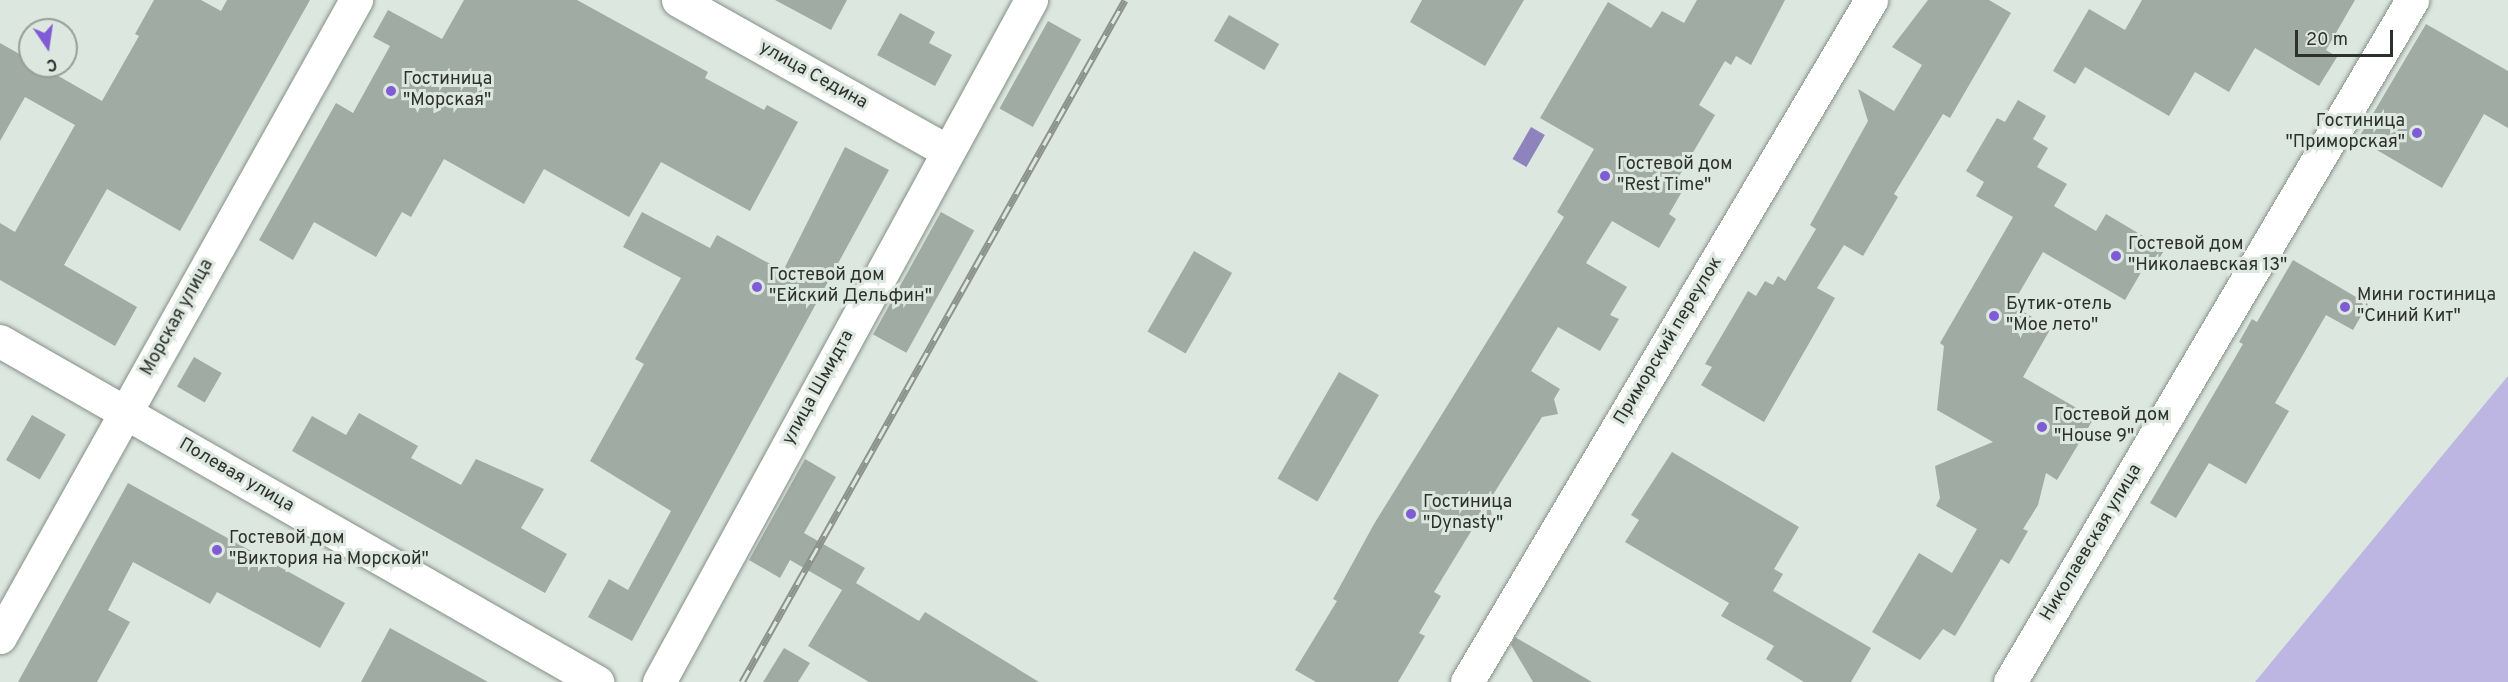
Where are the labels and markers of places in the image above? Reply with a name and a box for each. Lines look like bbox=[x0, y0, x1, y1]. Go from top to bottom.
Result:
place label: Гостиница "Морская" bbox=[403, 70, 492, 112]
marker: Гостиница "Морская" bbox=[384, 84, 398, 98]
place label: Гостиница "Приморская" bbox=[2286, 112, 2405, 154]
marker: Гостиница "Приморская" bbox=[2410, 126, 2424, 140]
place label: Гостевой дом "Rest Time" bbox=[1617, 155, 1732, 198]
marker: Гостевой дом "Rest Time" bbox=[1598, 169, 1612, 183]
place label: Гостевой дом "Николаевская 13" bbox=[2128, 235, 2287, 278]
marker: Гостевой дом "Николаевская 13" bbox=[2109, 249, 2123, 263]
place label: Гостевой дом "Ейский Дельфин" bbox=[769, 266, 932, 308]
marker: Гостевой дом "Ейский Дельфин" bbox=[750, 280, 764, 294]
place label: Мини гостиница "Синий Кит" bbox=[2357, 286, 2496, 328]
place label: Бутик-отель "Мое лето" bbox=[2006, 295, 2112, 338]
marker: Мини гостиница "Синий Кит" bbox=[2338, 300, 2352, 314]
marker: Бутик-отель "Мое лето" bbox=[1987, 309, 2001, 323]
place label: Гостевой дом "House 9" bbox=[2054, 406, 2169, 448]
marker: Гостевой дом "House 9" bbox=[2035, 420, 2049, 434]
place label: Гостиница "Dynasty" bbox=[1423, 493, 1512, 536]
marker: Гостиница "Dynasty" bbox=[1404, 507, 1418, 521]
place label: Гостевой дом "Виктория на Морской" bbox=[229, 529, 429, 572]
marker: Гостевой дом "Виктория на Морской" bbox=[210, 543, 224, 557]

